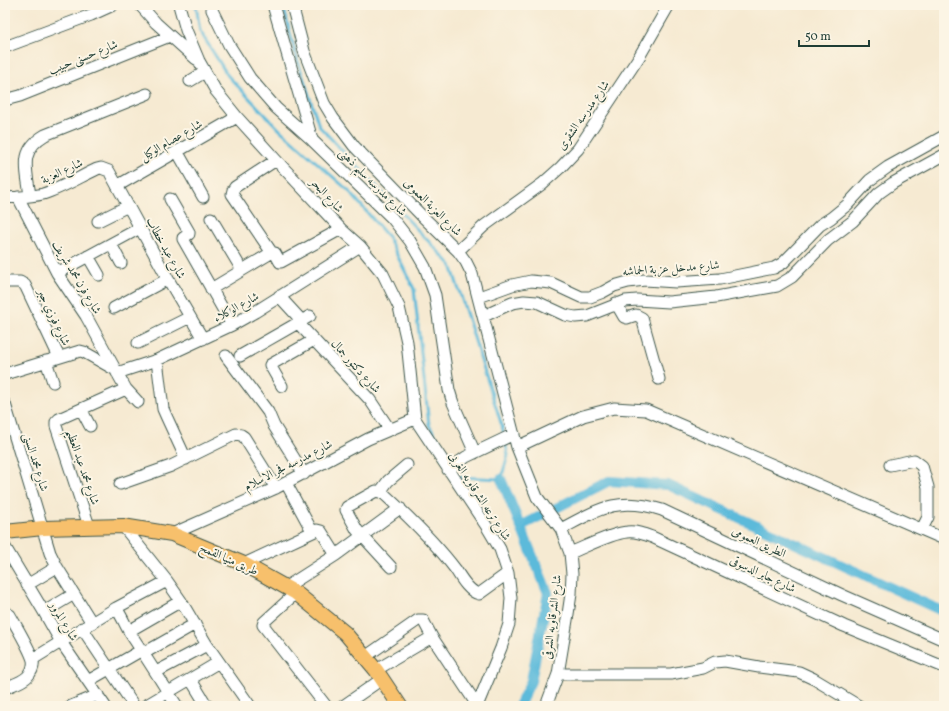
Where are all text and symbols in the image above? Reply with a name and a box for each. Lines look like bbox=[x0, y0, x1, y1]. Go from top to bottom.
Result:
scale bar bbox=[799, 22, 869, 48]
text: 50 m bbox=[805, 29, 831, 45]
street label: شارع حسنى حبيب bbox=[46, 37, 121, 81]
street label: شارع مدرسه الشقرى bbox=[554, 77, 615, 155]
street label: شارع عصام الوكيل bbox=[137, 116, 207, 167]
street label: شارع مدرسه سليم ذهنى bbox=[333, 145, 410, 222]
street label: شارع العزبة bbox=[39, 155, 87, 190]
street label: شارع البحر bbox=[303, 173, 347, 218]
street label: شارع العزبة العمومى bbox=[398, 175, 465, 242]
street label: شارع عبد خطاب bbox=[140, 215, 189, 283]
street label: شارع فرن محمد شريف bbox=[46, 238, 105, 319]
street label: شارع مدخل عزبة الحماشه bbox=[622, 258, 720, 282]
street label: شارع فوزي جبر bbox=[30, 285, 73, 350]
street label: شارع الوكلاء bbox=[211, 289, 263, 329]
street label: شارع دكتور جمال bbox=[325, 336, 384, 398]
street label: شارع محمد عبد العظيم bbox=[59, 427, 103, 509]
street label: شارع محمد السنى bbox=[17, 431, 52, 494]
street label: شارع مدرسه فجر الاسلام bbox=[241, 437, 337, 497]
street label: شارع ترعه الشرقاويه الغربى bbox=[443, 449, 514, 545]
street label: الطريق العمومى bbox=[729, 523, 789, 563]
street label: طريق منيا القمح bbox=[196, 540, 261, 582]
street label: شارع جابر الدسوقى bbox=[726, 553, 798, 599]
street label: شارع الشرقاويه الشرقى bbox=[540, 574, 568, 661]
street label: شارع المرور bbox=[43, 598, 81, 646]

